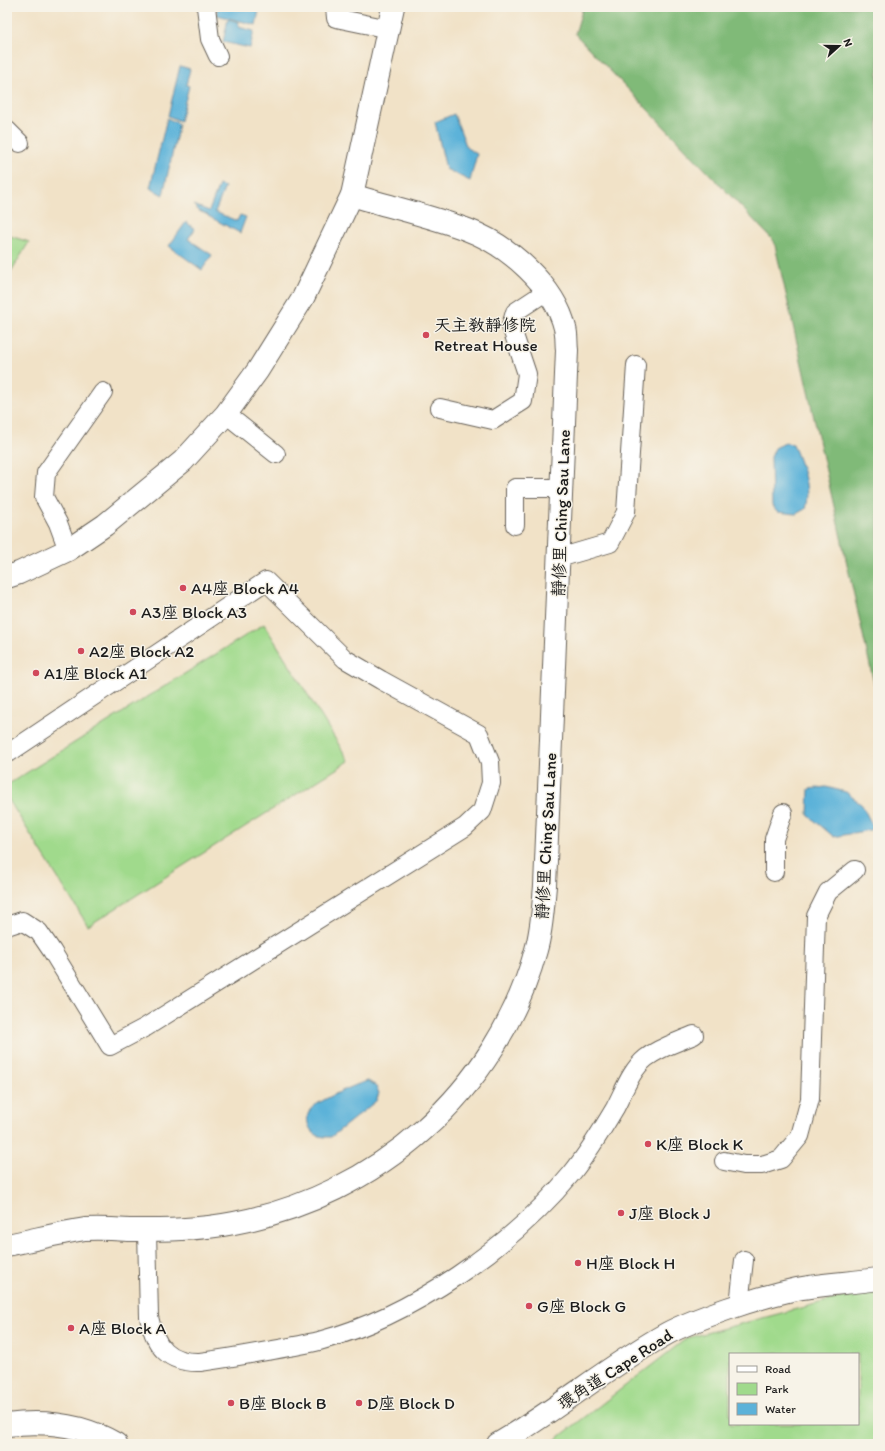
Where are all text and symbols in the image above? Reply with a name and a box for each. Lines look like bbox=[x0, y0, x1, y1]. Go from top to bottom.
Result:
north arrow bbox=[819, 26, 859, 66]
text: N bbox=[840, 37, 855, 48]
place label: 天主教靜修院 Retreat House bbox=[434, 315, 538, 355]
marker: 天主教靜修院 Retreat House bbox=[421, 330, 431, 340]
street label: 靜修里 Ching Sau Lane bbox=[548, 429, 574, 597]
place label: A4座 Block A4 bbox=[191, 578, 299, 598]
marker: A4座 Block A4 bbox=[178, 583, 188, 593]
place label: A3座 Block A3 bbox=[141, 602, 247, 622]
marker: A3座 Block A3 bbox=[128, 607, 138, 617]
place label: A2座 Block A2 bbox=[89, 641, 194, 661]
marker: A2座 Block A2 bbox=[76, 646, 86, 656]
place label: A1座 Block A1 bbox=[44, 663, 147, 683]
marker: A1座 Block A1 bbox=[31, 668, 41, 678]
street label: 靜修里 Ching Sau Lane bbox=[532, 752, 560, 920]
place label: K座 Block K bbox=[656, 1134, 744, 1154]
marker: K座 Block K bbox=[643, 1139, 653, 1149]
place label: J座 Block J bbox=[629, 1203, 711, 1223]
marker: J座 Block J bbox=[616, 1208, 626, 1218]
place label: H座 Block H bbox=[586, 1253, 675, 1273]
marker: H座 Block H bbox=[573, 1258, 583, 1268]
place label: G座 Block G bbox=[537, 1296, 626, 1316]
marker: G座 Block G bbox=[524, 1301, 534, 1311]
place label: A座 Block A bbox=[79, 1318, 167, 1338]
marker: A座 Block A bbox=[66, 1323, 76, 1333]
street label: 環角道 Cape Road bbox=[554, 1324, 676, 1414]
legend bbox=[729, 1353, 859, 1425]
text: Road bbox=[765, 1362, 791, 1376]
text: Park bbox=[765, 1382, 789, 1396]
place label: B座 Block B bbox=[239, 1393, 327, 1413]
place label: D座 Block D bbox=[367, 1393, 455, 1413]
marker: B座 Block B bbox=[226, 1398, 236, 1408]
marker: D座 Block D bbox=[354, 1398, 364, 1408]
text: Water bbox=[765, 1402, 796, 1416]

